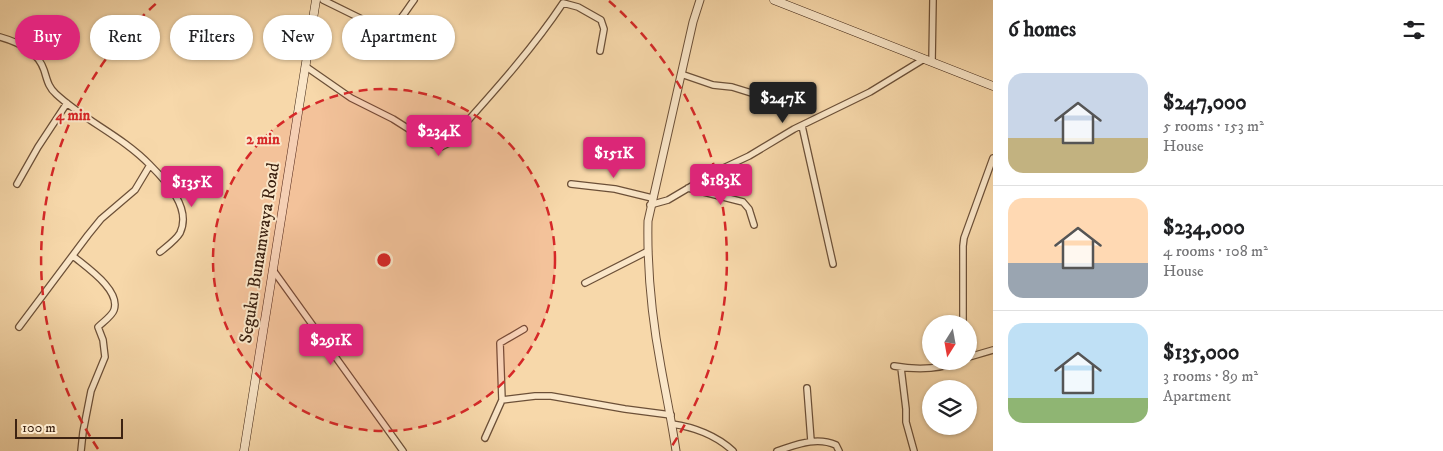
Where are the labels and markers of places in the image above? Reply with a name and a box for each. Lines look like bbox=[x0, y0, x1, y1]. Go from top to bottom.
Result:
pin: $247K bbox=[748, 82, 818, 124]
pin: $234K bbox=[404, 114, 474, 157]
pin: $151K bbox=[579, 136, 649, 179]
pin: $183K bbox=[686, 164, 756, 206]
pin: $135K bbox=[157, 166, 227, 208]
centre of rings bbox=[375, 251, 393, 269]
pin: $291K bbox=[296, 324, 366, 366]

